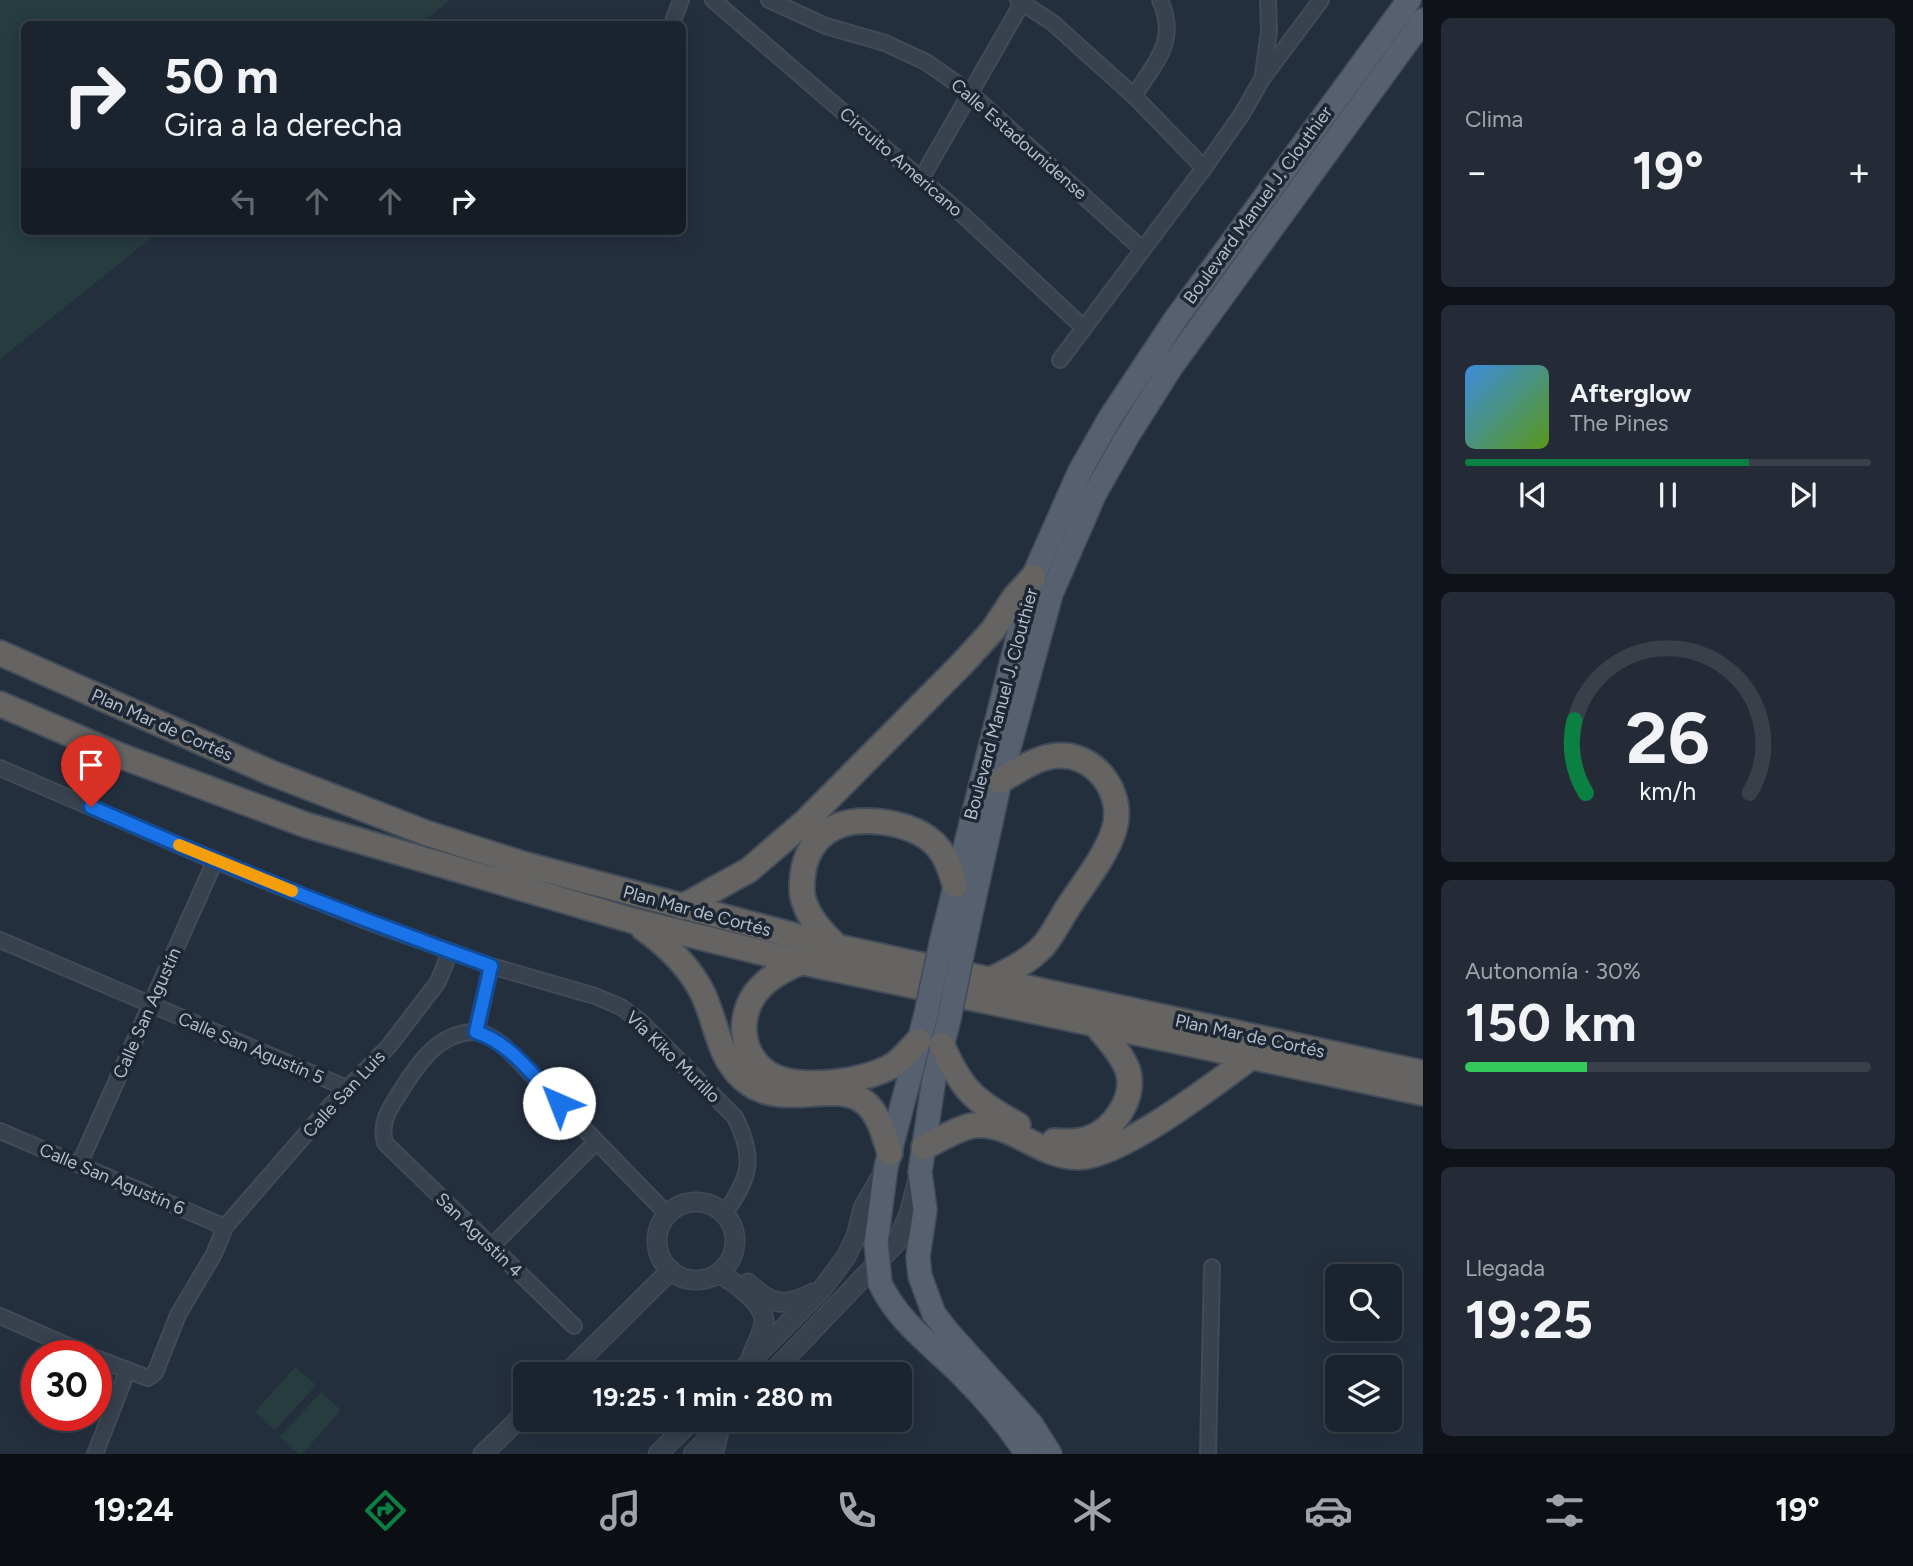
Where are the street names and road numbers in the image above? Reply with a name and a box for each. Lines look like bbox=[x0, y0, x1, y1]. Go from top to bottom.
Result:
street label: Calle Estadounidense bbox=[946, 74, 1092, 204]
street label: Boulevard Manuel J. Clouthier bbox=[1179, 102, 1337, 308]
street label: Circuito Americano bbox=[835, 103, 967, 221]
street label: Boulevard Manuel J. Clouthier bbox=[959, 586, 1043, 822]
street label: Plan Mar de Cortés bbox=[88, 684, 236, 766]
street label: Plan Mar de Cortés bbox=[621, 881, 773, 941]
street label: Calle San Agustín bbox=[108, 944, 186, 1082]
street label: Vía Kiko Murillo bbox=[621, 1006, 725, 1108]
street label: Calle San Agustín 5 bbox=[175, 1007, 327, 1089]
street label: Plan Mar de Cortés bbox=[1173, 1009, 1327, 1063]
street label: Calle San Luis bbox=[298, 1046, 390, 1142]
street label: Calle San Agustín 6 bbox=[36, 1138, 188, 1220]
street label: San Agustin 4 bbox=[431, 1188, 527, 1282]

